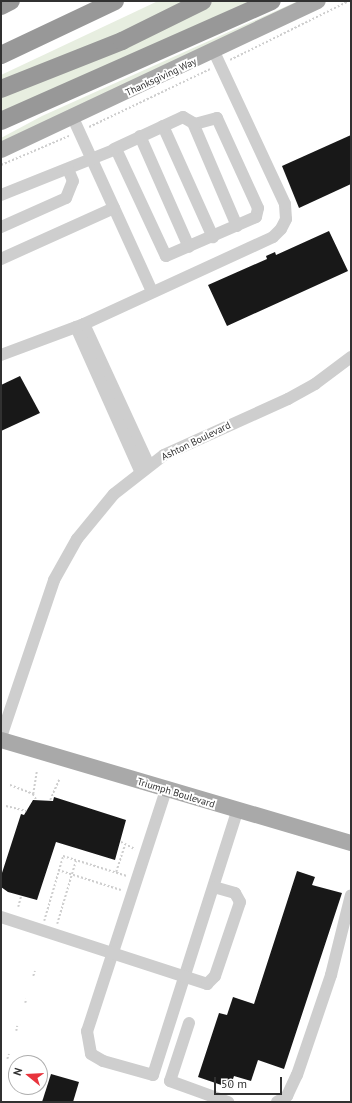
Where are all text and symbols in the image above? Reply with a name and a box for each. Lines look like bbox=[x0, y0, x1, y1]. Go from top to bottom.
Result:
street label: Thanksgiving Way bbox=[124, 55, 198, 99]
street label: Ashton Boulevard bbox=[160, 419, 232, 463]
street label: Triumph Boulevard bbox=[136, 775, 216, 811]
north arrow bbox=[8, 1055, 48, 1095]
text: N bbox=[10, 1066, 25, 1077]
scale bar bbox=[216, 1069, 284, 1095]
text: 50 m bbox=[221, 1076, 247, 1091]

